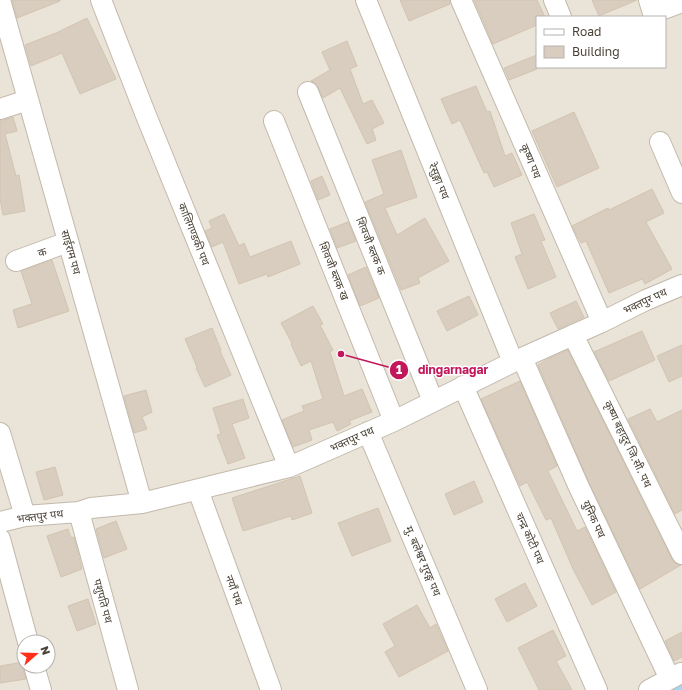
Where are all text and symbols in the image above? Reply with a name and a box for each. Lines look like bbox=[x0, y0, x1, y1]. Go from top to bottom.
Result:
legend bbox=[536, 16, 666, 68]
text: Road bbox=[572, 24, 601, 39]
text: Building bbox=[572, 44, 620, 59]
street label: कृष्ण पथ bbox=[518, 142, 545, 181]
street label: रेसुङ्गा पथ bbox=[425, 160, 453, 202]
street label: कालिगण्डकी पथ bbox=[176, 201, 213, 268]
street label: शिवजी ब्लक क bbox=[354, 215, 389, 277]
street label: साईराम पथ bbox=[59, 228, 84, 277]
street label: शिवजी ब्लक ख bbox=[317, 240, 352, 303]
street label: क bbox=[36, 244, 49, 259]
street label: भक्तपुर पथ bbox=[621, 284, 670, 317]
callout: dingarnagar bbox=[389, 358, 496, 382]
text: 1 bbox=[396, 362, 402, 377]
text: dingarnagar bbox=[418, 362, 488, 377]
street label: कृष्ण बहादुर जि.सी. पथ bbox=[600, 398, 655, 491]
street label: भक्तपुर पथ bbox=[328, 423, 377, 455]
street label: युनिक पथ bbox=[579, 498, 609, 541]
street label: भक्तपुर पथ bbox=[16, 506, 65, 526]
street label: चन्द्र कोटी पथ bbox=[513, 510, 548, 566]
street label: मु. बलेश्वर गुरङ्ग पथ bbox=[402, 524, 444, 599]
street label: नयाँ पथ bbox=[223, 573, 246, 608]
street label: पशुपति पथ bbox=[90, 577, 116, 626]
north arrow bbox=[16, 634, 56, 674]
text: N bbox=[38, 644, 53, 657]

